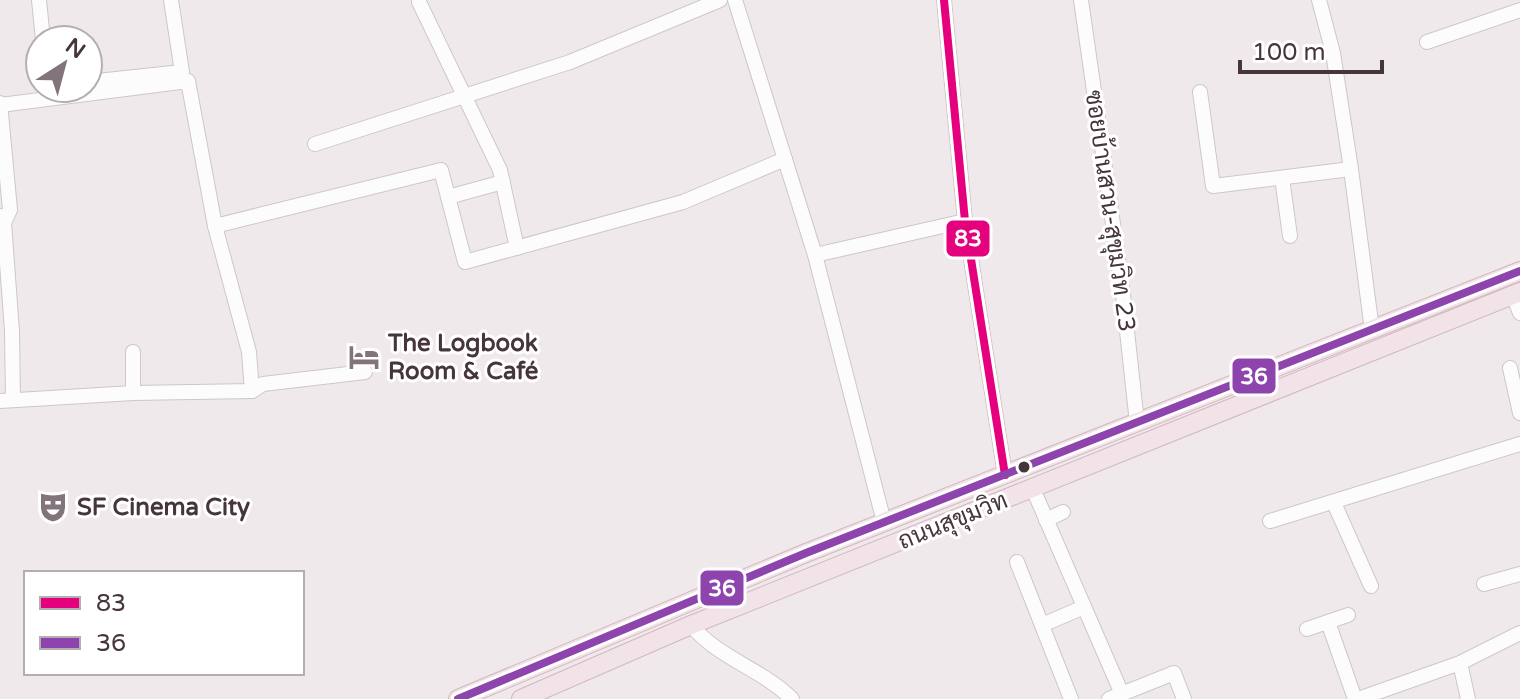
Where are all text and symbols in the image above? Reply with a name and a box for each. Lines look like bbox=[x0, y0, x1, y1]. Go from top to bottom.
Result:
north arrow bbox=[24, 24, 104, 104]
scale bar bbox=[1240, 24, 1382, 74]
text: N bbox=[60, 33, 90, 64]
text: 100 m bbox=[1252, 38, 1326, 67]
street label: ซอยบ้านสวน-สุขุมวิท 23 bbox=[1078, 88, 1142, 334]
line badge: 83 bbox=[945, 219, 991, 258]
text: 83 bbox=[954, 226, 982, 252]
place label: The Logbook Room & Café bbox=[387, 329, 539, 386]
hotel icon: The Logbook Room & Café bbox=[347, 340, 381, 374]
line badge: 36 bbox=[1231, 357, 1277, 395]
text: 36 bbox=[1240, 364, 1268, 390]
unlabelled marker bbox=[1016, 459, 1032, 475]
street label: ถนนสุขุมวิท bbox=[894, 486, 1012, 557]
theatre icon: SF Cinema City bbox=[36, 490, 70, 524]
place label: SF Cinema City bbox=[77, 493, 250, 522]
line badge: 36 bbox=[699, 569, 745, 607]
legend bbox=[24, 571, 304, 675]
text: 36 bbox=[708, 576, 736, 602]
text: 83 bbox=[96, 589, 126, 618]
text: 36 bbox=[96, 629, 126, 658]

